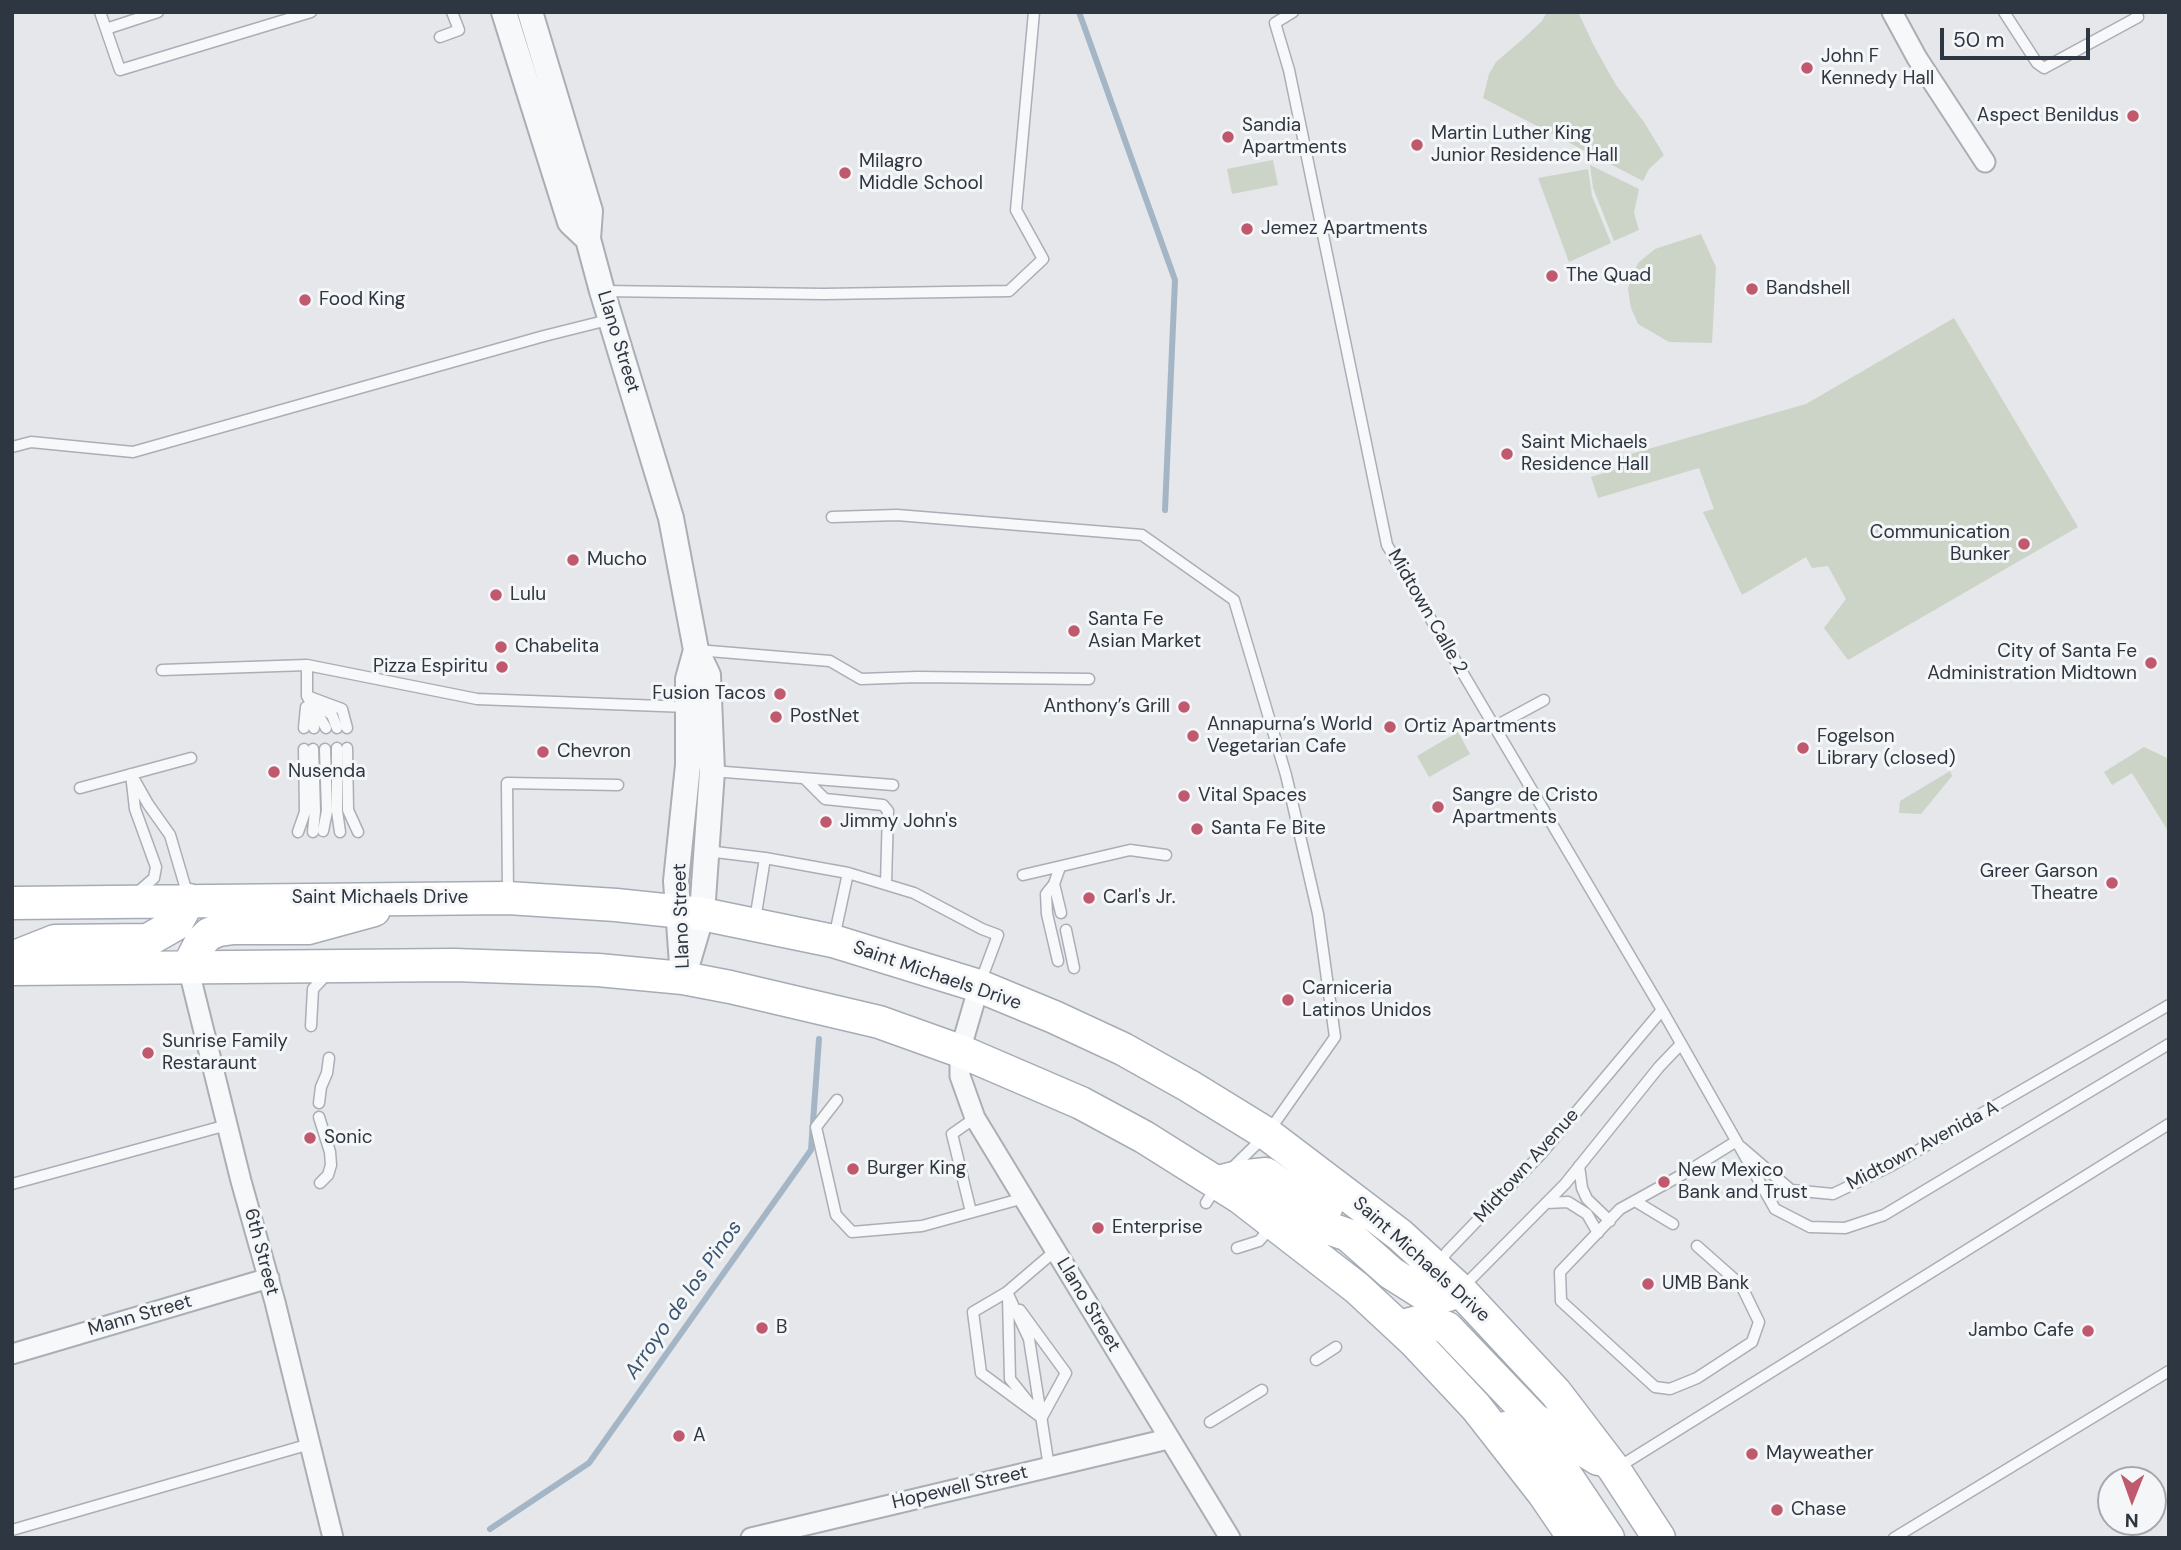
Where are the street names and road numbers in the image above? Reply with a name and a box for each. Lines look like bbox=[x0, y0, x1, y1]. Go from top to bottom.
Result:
street label: Llano Street bbox=[592, 288, 644, 396]
street label: Midtown Calle 2 bbox=[1382, 546, 1472, 678]
street label: Llano Street bbox=[669, 863, 695, 969]
street label: Saint Michaels Drive bbox=[292, 887, 468, 909]
street label: Saint Michaels Drive bbox=[850, 936, 1024, 1016]
street label: Midtown Avenida A bbox=[1843, 1096, 2003, 1196]
street label: Midtown Avenue bbox=[1470, 1104, 1584, 1228]
street label: Saint Michaels Drive bbox=[1348, 1192, 1494, 1328]
street label: 6th Street bbox=[238, 1206, 284, 1298]
street label: Llano Street bbox=[1051, 1254, 1125, 1356]
street label: Mann Street bbox=[85, 1290, 195, 1342]
street label: Hopewell Street bbox=[890, 1461, 1030, 1515]

